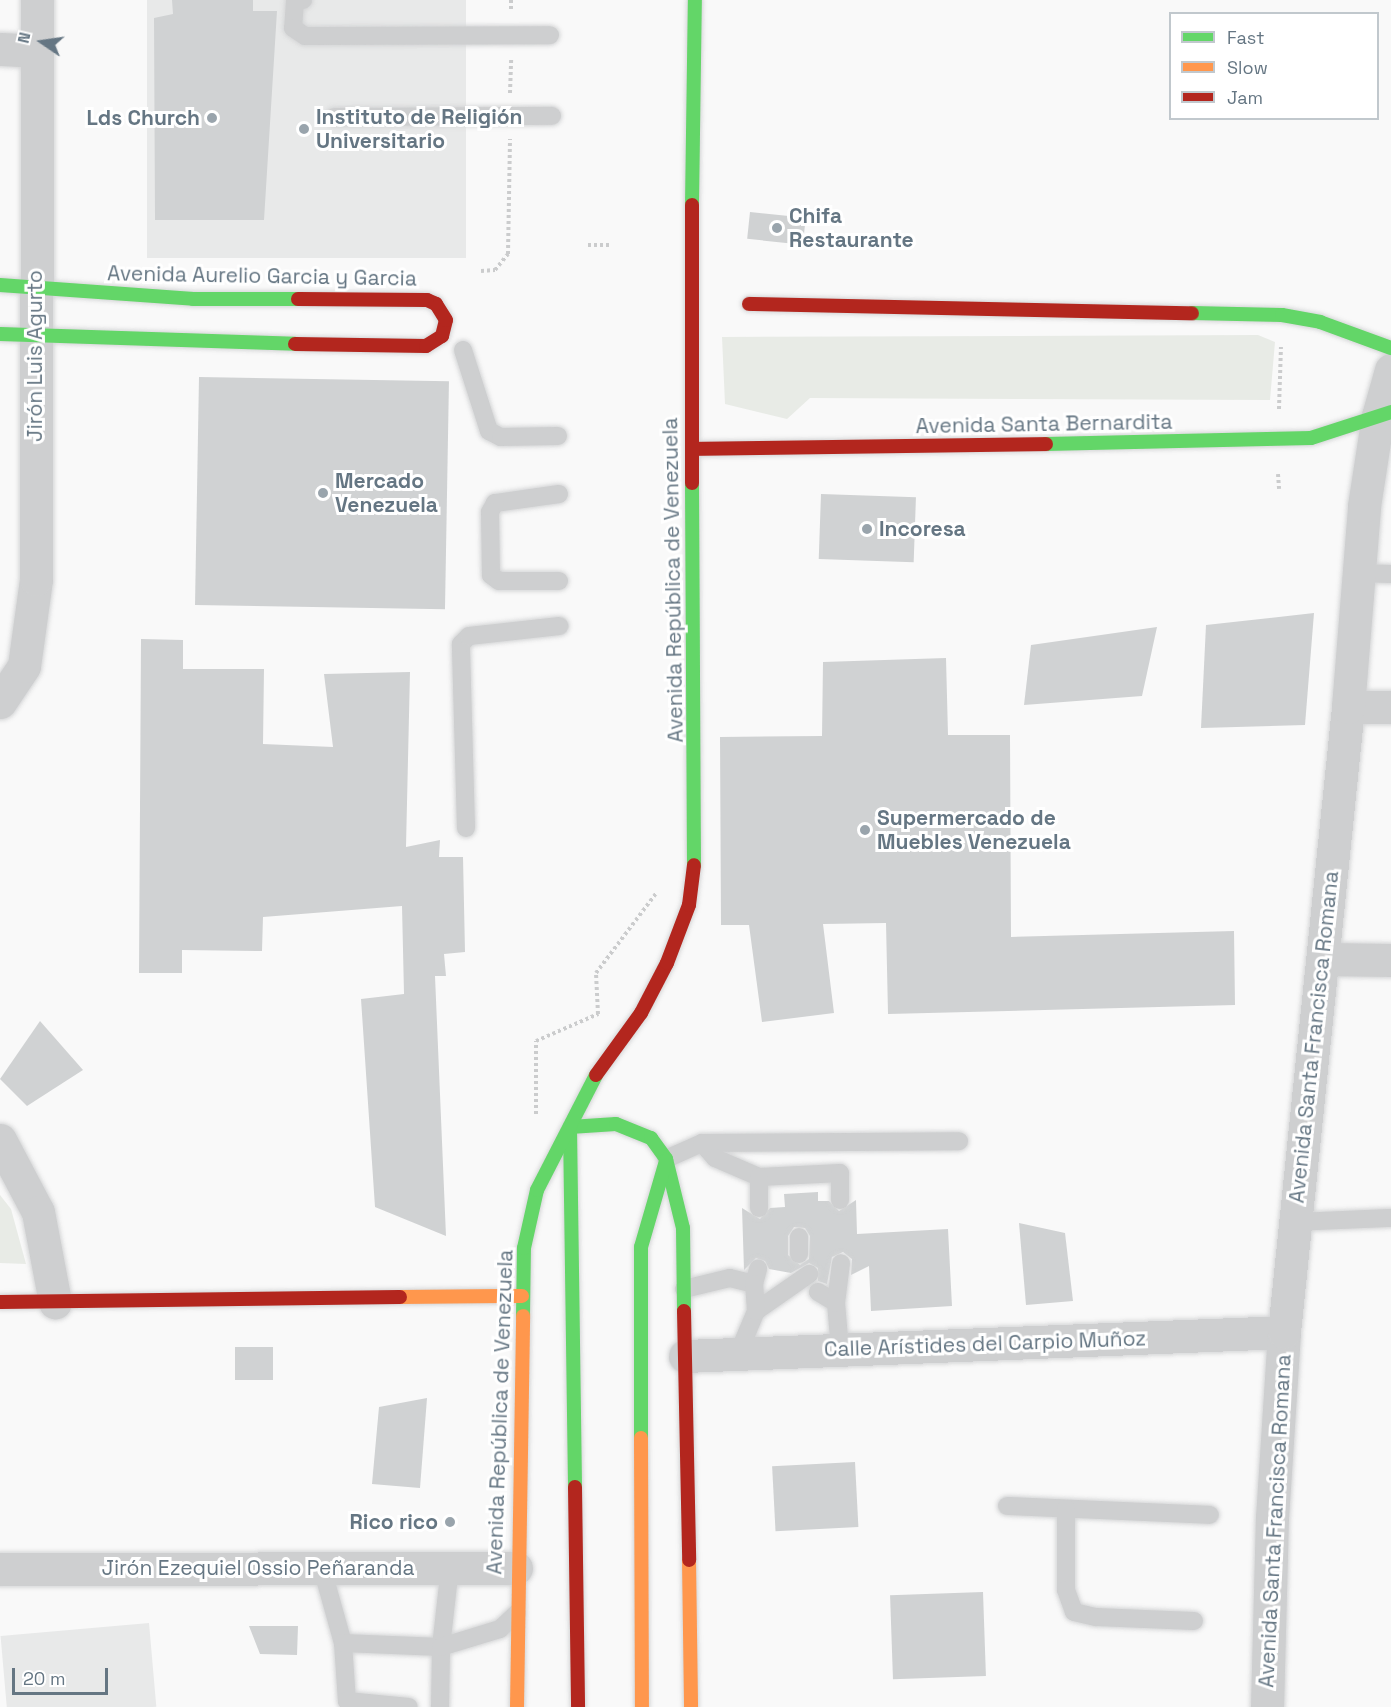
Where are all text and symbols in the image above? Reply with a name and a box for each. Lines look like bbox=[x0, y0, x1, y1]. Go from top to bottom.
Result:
north arrow bbox=[12, 12, 72, 72]
legend bbox=[1169, 12, 1379, 120]
text: Fast bbox=[1227, 26, 1264, 49]
text: N bbox=[13, 30, 35, 45]
text: Slow bbox=[1227, 56, 1268, 79]
text: Jam bbox=[1227, 86, 1263, 109]
place label: Instituto de Religión Universitario bbox=[316, 104, 523, 154]
place label: Lds Church bbox=[86, 105, 200, 131]
marker: Lds Church bbox=[205, 111, 219, 125]
marker: Instituto de Religión Universitario bbox=[297, 122, 311, 136]
place label: Chifa Restaurante bbox=[789, 203, 914, 253]
marker: Chifa Restaurante bbox=[770, 221, 784, 235]
street label: Avenida Aurelio Garcia y Garcia bbox=[107, 261, 417, 291]
street label: Jirón Luis Agurto bbox=[22, 270, 48, 442]
street label: Avenida Santa Bernardita bbox=[915, 409, 1173, 439]
street label: Avenida República de Venezuela bbox=[658, 417, 688, 743]
place label: Mercado Venezuela bbox=[335, 468, 438, 518]
marker: Mercado Venezuela bbox=[316, 486, 330, 500]
place label: Incoresa bbox=[879, 516, 966, 542]
marker: Incoresa bbox=[860, 522, 874, 536]
place label: Supermercado de Muebles Venezuela bbox=[877, 805, 1071, 855]
marker: Supermercado de Muebles Venezuela bbox=[858, 823, 872, 837]
street label: Avenida Santa Francisca Romana bbox=[1284, 870, 1344, 1204]
street label: Avenida República de Venezuela bbox=[482, 1249, 518, 1575]
street label: Calle Arístides del Carpio Muñoz bbox=[823, 1326, 1147, 1362]
street label: Avenida Santa Francisca Romana bbox=[1254, 1354, 1296, 1688]
place label: Rico rico bbox=[350, 1509, 438, 1535]
marker: Rico rico bbox=[443, 1515, 457, 1529]
street label: Jirón Ezequiel Ossio Peñaranda bbox=[101, 1555, 415, 1581]
scale bar bbox=[15, 1656, 111, 1694]
text: 20 m bbox=[23, 1667, 66, 1690]

